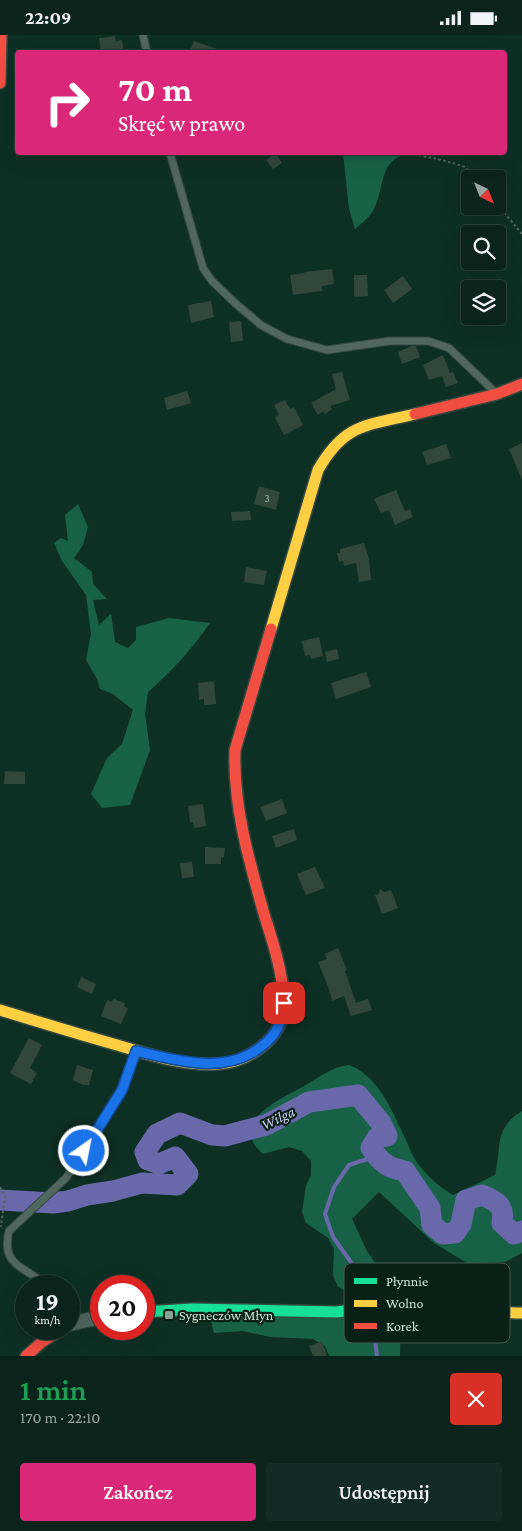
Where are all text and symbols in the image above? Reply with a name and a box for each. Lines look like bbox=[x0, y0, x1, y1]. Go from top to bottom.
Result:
text: 22:09 bbox=[25, 7, 71, 28]
icon: right bbox=[35, 70, 100, 135]
text: 70 m bbox=[118, 70, 192, 109]
text: Skręć w prawo bbox=[118, 111, 245, 136]
north arrow bbox=[461, 170, 506, 215]
map controls bbox=[461, 170, 506, 325]
button: search bbox=[461, 225, 506, 270]
button: layers bbox=[461, 280, 506, 325]
house number: 3 bbox=[264, 492, 270, 504]
pin bbox=[263, 982, 305, 1024]
icon: arrive bbox=[270, 989, 298, 1017]
water label: Wilga bbox=[259, 1103, 298, 1134]
position arrow bbox=[57, 1124, 109, 1176]
legend bbox=[344, 1263, 510, 1343]
text: Płynnie bbox=[386, 1273, 428, 1289]
speed limit sign: 20 bbox=[90, 1275, 155, 1340]
text: 19 bbox=[36, 1288, 59, 1315]
text: Wolno bbox=[386, 1295, 423, 1311]
place label: Sygneczów Młyn bbox=[179, 1307, 274, 1323]
marker: Sygneczów Młyn bbox=[163, 1309, 175, 1321]
text: km/h bbox=[35, 1313, 60, 1327]
text: Korek bbox=[386, 1318, 419, 1334]
text: 1 min bbox=[20, 1373, 87, 1406]
button: close bbox=[450, 1373, 502, 1425]
text: 170 m · 22:10 bbox=[20, 1409, 100, 1426]
button: Zakończ bbox=[20, 1463, 256, 1521]
button: Udostępnij bbox=[266, 1463, 502, 1521]

